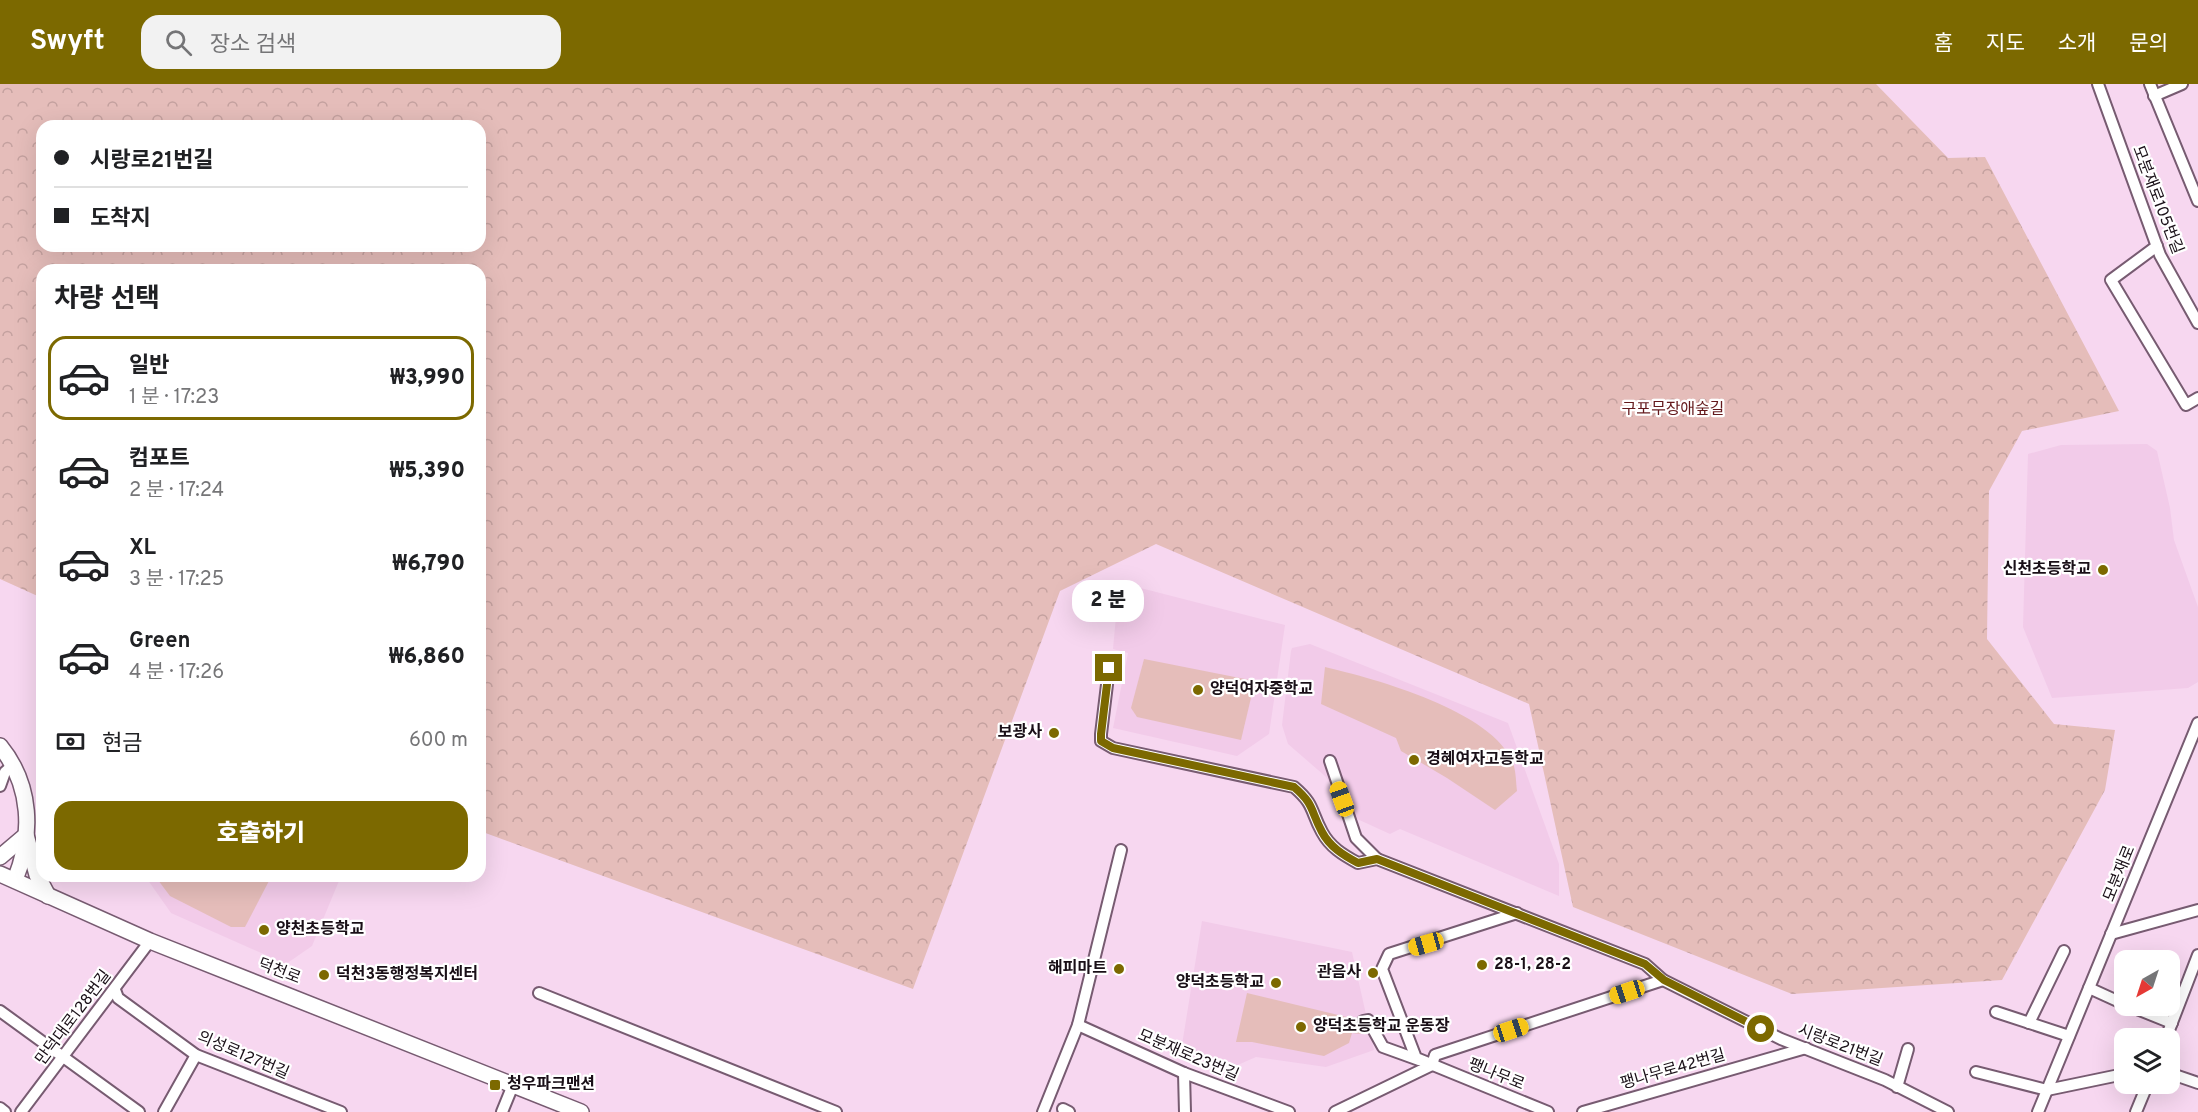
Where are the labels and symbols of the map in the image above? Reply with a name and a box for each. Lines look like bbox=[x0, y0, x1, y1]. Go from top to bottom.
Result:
street label: 모분재로105번길 bbox=[2127, 143, 2187, 257]
park label: 구포무장애숲길 bbox=[1621, 400, 1725, 420]
place label: 신천초등학교 bbox=[2003, 559, 2091, 580]
marker: 신천초등학교 bbox=[2096, 563, 2110, 577]
callout: 2 분 bbox=[1073, 581, 1145, 623]
route end bbox=[1095, 654, 1122, 681]
place label: 양덕여자중학교 bbox=[1210, 679, 1313, 700]
marker: 양덕여자중학교 bbox=[1191, 683, 1205, 697]
place label: 보광사 bbox=[998, 723, 1042, 743]
marker: 보광사 bbox=[1047, 726, 1061, 740]
place label: 경혜여자고등학교 bbox=[1426, 749, 1544, 770]
marker: 경혜여자고등학교 bbox=[1407, 753, 1421, 767]
car bbox=[1327, 779, 1357, 819]
street label: 모분재로 bbox=[2100, 843, 2140, 905]
place label: 양천초등학교 bbox=[276, 919, 365, 940]
marker: 양천초등학교 bbox=[257, 923, 271, 937]
car bbox=[1406, 930, 1446, 958]
north arrow bbox=[2114, 950, 2180, 1016]
street label: 덕천로 bbox=[255, 955, 303, 989]
place label: 28-1, 28-2 bbox=[1494, 955, 1571, 975]
marker: 28-1, 28-2 bbox=[1475, 958, 1489, 972]
place label: 해피마트 bbox=[1048, 959, 1107, 979]
marker: 해피마트 bbox=[1112, 962, 1126, 976]
place label: 관음사 bbox=[1317, 963, 1361, 983]
place label: 덕천3동행정복지센터 bbox=[336, 964, 478, 985]
marker: 관음사 bbox=[1366, 966, 1380, 980]
street label: 만덕대로128번길 bbox=[32, 967, 116, 1069]
marker: 덕천3동행정복지센터 bbox=[317, 968, 331, 982]
place label: 양덕초등학교 bbox=[1176, 972, 1264, 993]
marker: 양덕초등학교 bbox=[1269, 976, 1283, 990]
car bbox=[1607, 978, 1647, 1006]
route start bbox=[1747, 1015, 1774, 1042]
place label: 양덕초등학교 운동장 bbox=[1313, 1016, 1450, 1037]
car bbox=[1491, 1016, 1531, 1044]
marker: 양덕초등학교 운동장 bbox=[1294, 1020, 1308, 1034]
street label: 시랑로21번길 bbox=[1795, 1021, 1885, 1071]
street label: 모분재로23번길 bbox=[1135, 1026, 1241, 1086]
street label: 의성로127번길 bbox=[194, 1028, 292, 1084]
street label: 팽나무로42번길 bbox=[1618, 1045, 1728, 1095]
street label: 팽나무로 bbox=[1465, 1055, 1527, 1095]
place label: 청우파크맨션 bbox=[507, 1075, 595, 1095]
marker: 청우파크맨션 bbox=[488, 1078, 502, 1092]

